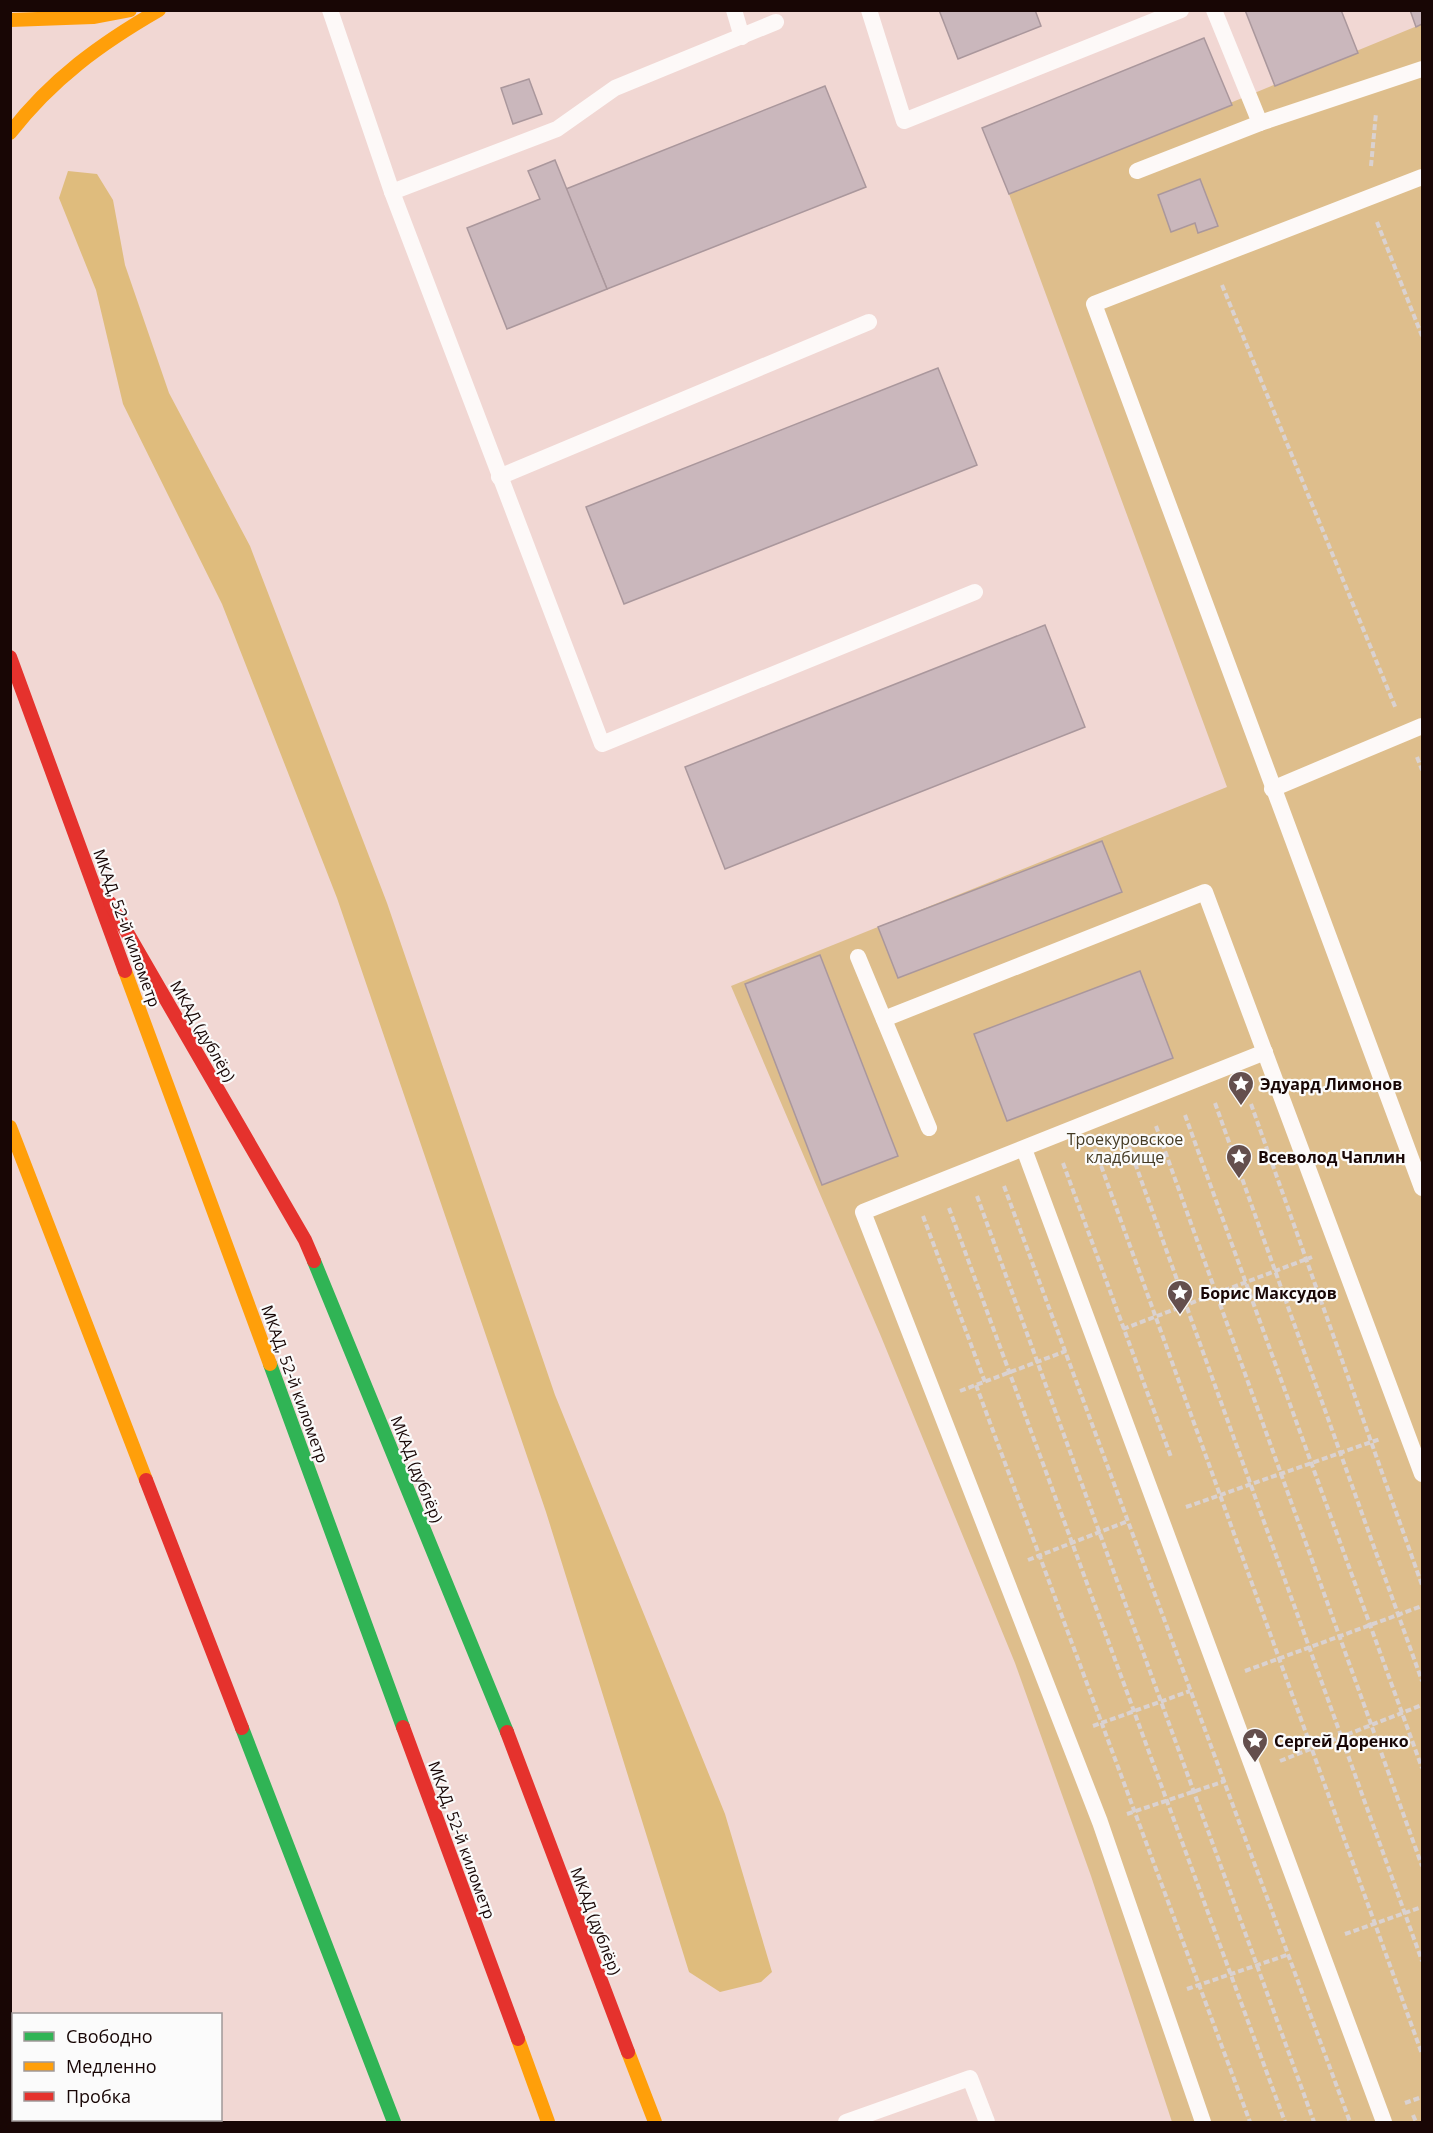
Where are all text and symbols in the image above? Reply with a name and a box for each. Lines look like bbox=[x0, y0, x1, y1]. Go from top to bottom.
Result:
street label: МКАД, 52-й километр bbox=[88, 846, 166, 1010]
street label: МКАД (дублёр) bbox=[165, 976, 241, 1086]
place icon: Эдуард Лимонов bbox=[1226, 1069, 1256, 1107]
place label: Эдуард Лимонов bbox=[1260, 1073, 1402, 1095]
park label: Троекуровское кладбище bbox=[1067, 1128, 1183, 1168]
place icon: Всеволод Чаплин bbox=[1224, 1142, 1254, 1180]
place label: Всеволод Чаплин bbox=[1258, 1146, 1406, 1168]
place icon: Борис Максудов bbox=[1165, 1278, 1195, 1316]
place label: Борис Максудов bbox=[1200, 1282, 1337, 1304]
street label: МКАД, 52-й километр bbox=[256, 1302, 334, 1466]
street label: МКАД (дублёр) bbox=[386, 1412, 449, 1526]
place icon: Сергей Доренко bbox=[1240, 1726, 1270, 1764]
place label: Сергей Доренко bbox=[1274, 1730, 1409, 1752]
street label: МКАД, 52-й километр bbox=[423, 1758, 501, 1922]
street label: МКАД (дублёр) bbox=[565, 1864, 627, 1978]
legend bbox=[12, 2013, 222, 2121]
text: Свободно bbox=[66, 2024, 153, 2048]
text: Медленно bbox=[66, 2054, 157, 2078]
text: Пробка bbox=[66, 2084, 131, 2108]

